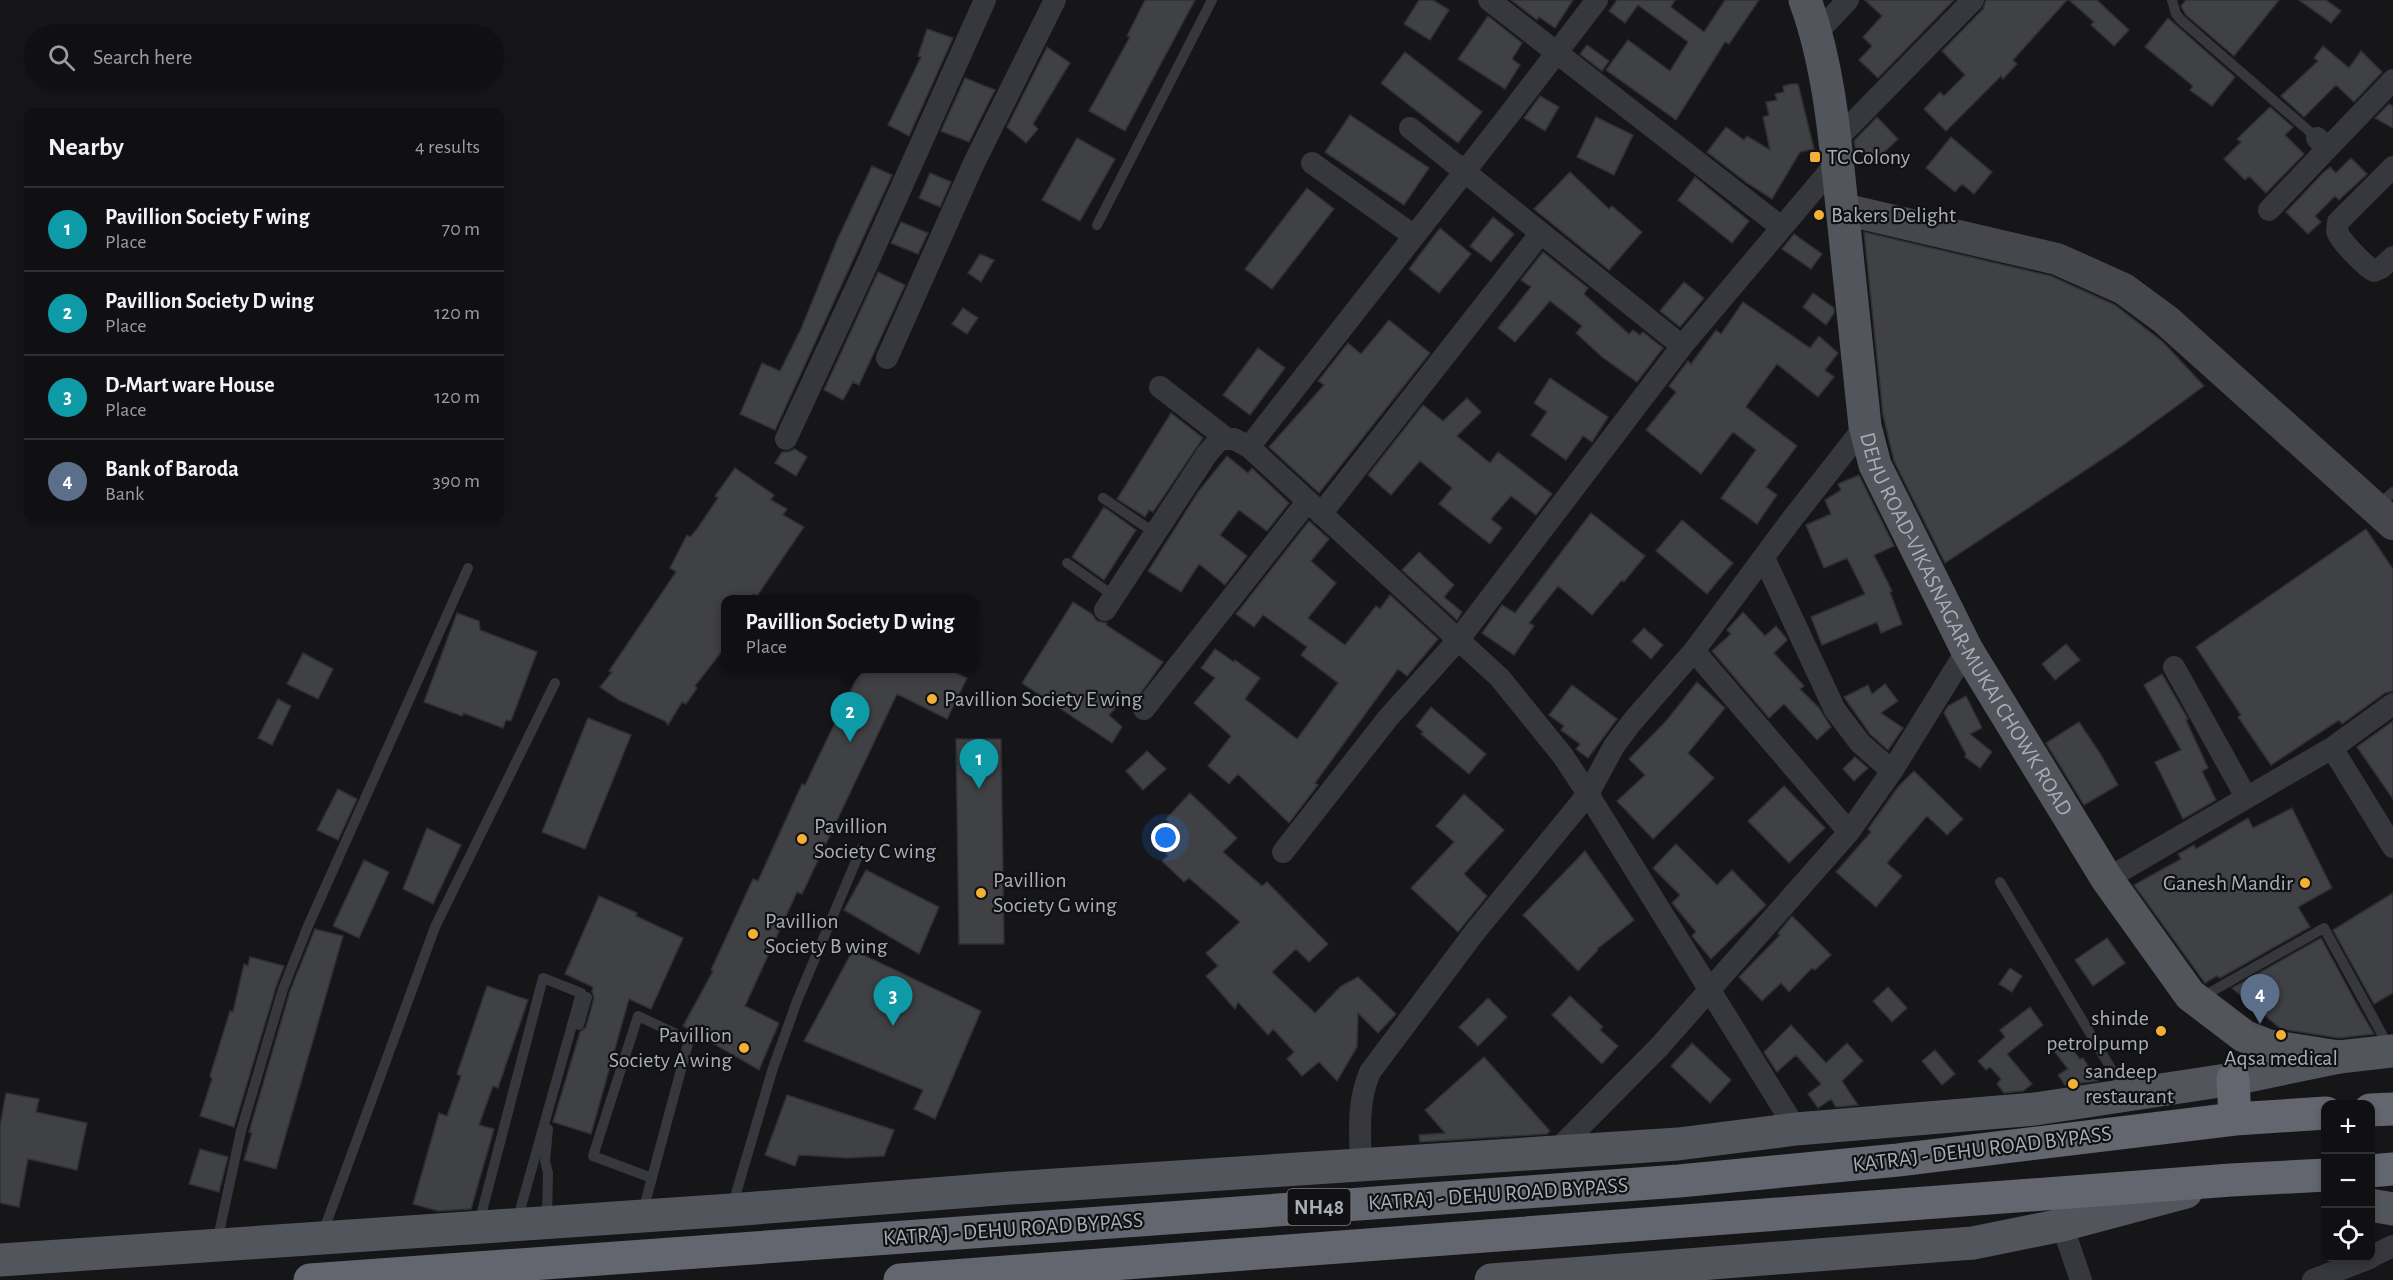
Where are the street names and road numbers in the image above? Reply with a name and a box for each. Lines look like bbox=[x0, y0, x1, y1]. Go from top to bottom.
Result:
street label: DEHU ROAD-VIKASNAGAR-MUKAI CHOWK ROAD bbox=[1856, 430, 2076, 819]
street label: KATRAJ - DEHU ROAD BYPASS bbox=[1851, 1122, 2113, 1176]
street label: KATRAJ - DEHU ROAD BYPASS bbox=[1367, 1174, 1629, 1214]
road number: NH48 bbox=[1288, 1189, 1350, 1225]
street label: KATRAJ - DEHU ROAD BYPASS bbox=[882, 1209, 1144, 1249]

